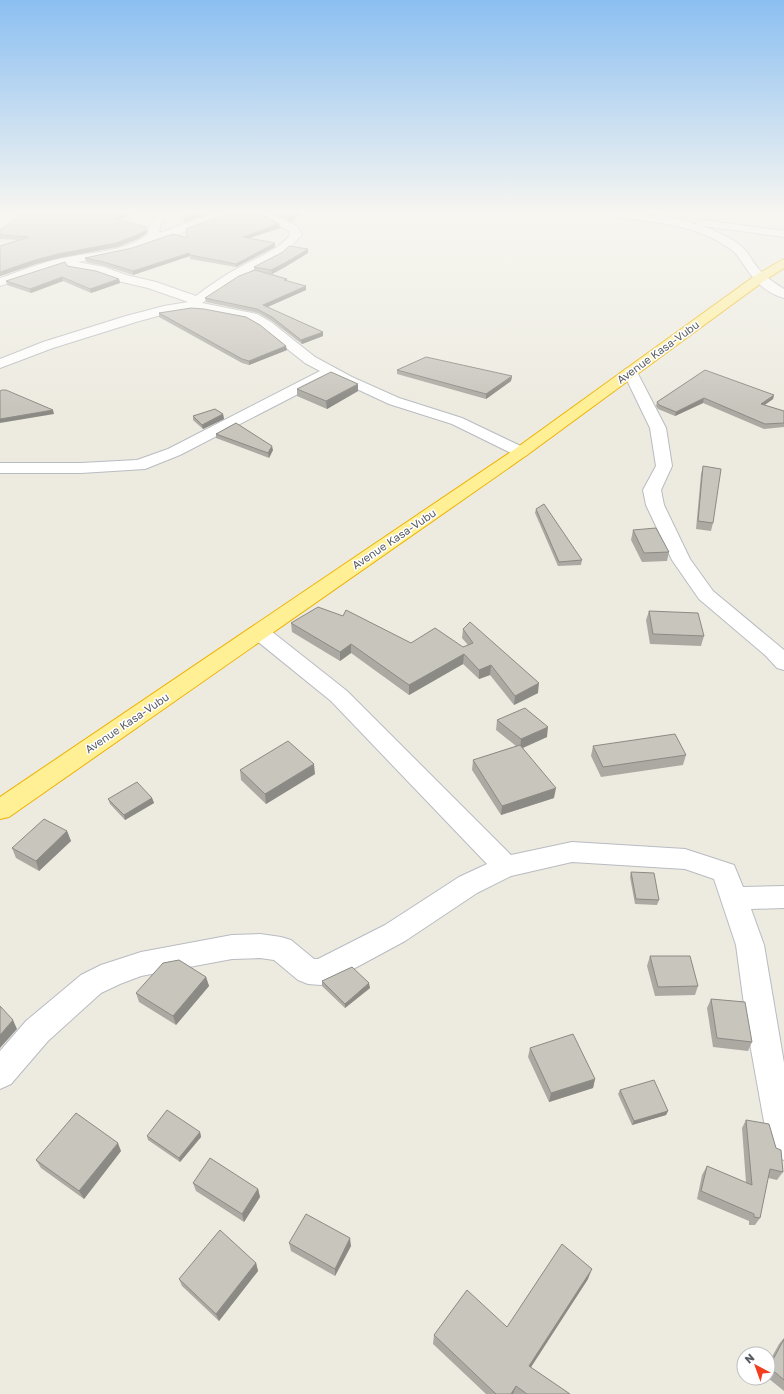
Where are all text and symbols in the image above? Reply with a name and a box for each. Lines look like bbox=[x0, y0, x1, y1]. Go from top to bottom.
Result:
street label: Avenue Kasa-Vubu bbox=[614, 317, 701, 386]
street label: Avenue Kasa-Vubu bbox=[349, 506, 438, 572]
street label: Avenue Kasa-Vubu bbox=[82, 690, 171, 756]
north arrow bbox=[736, 1346, 776, 1386]
text: N bbox=[742, 1350, 757, 1366]

